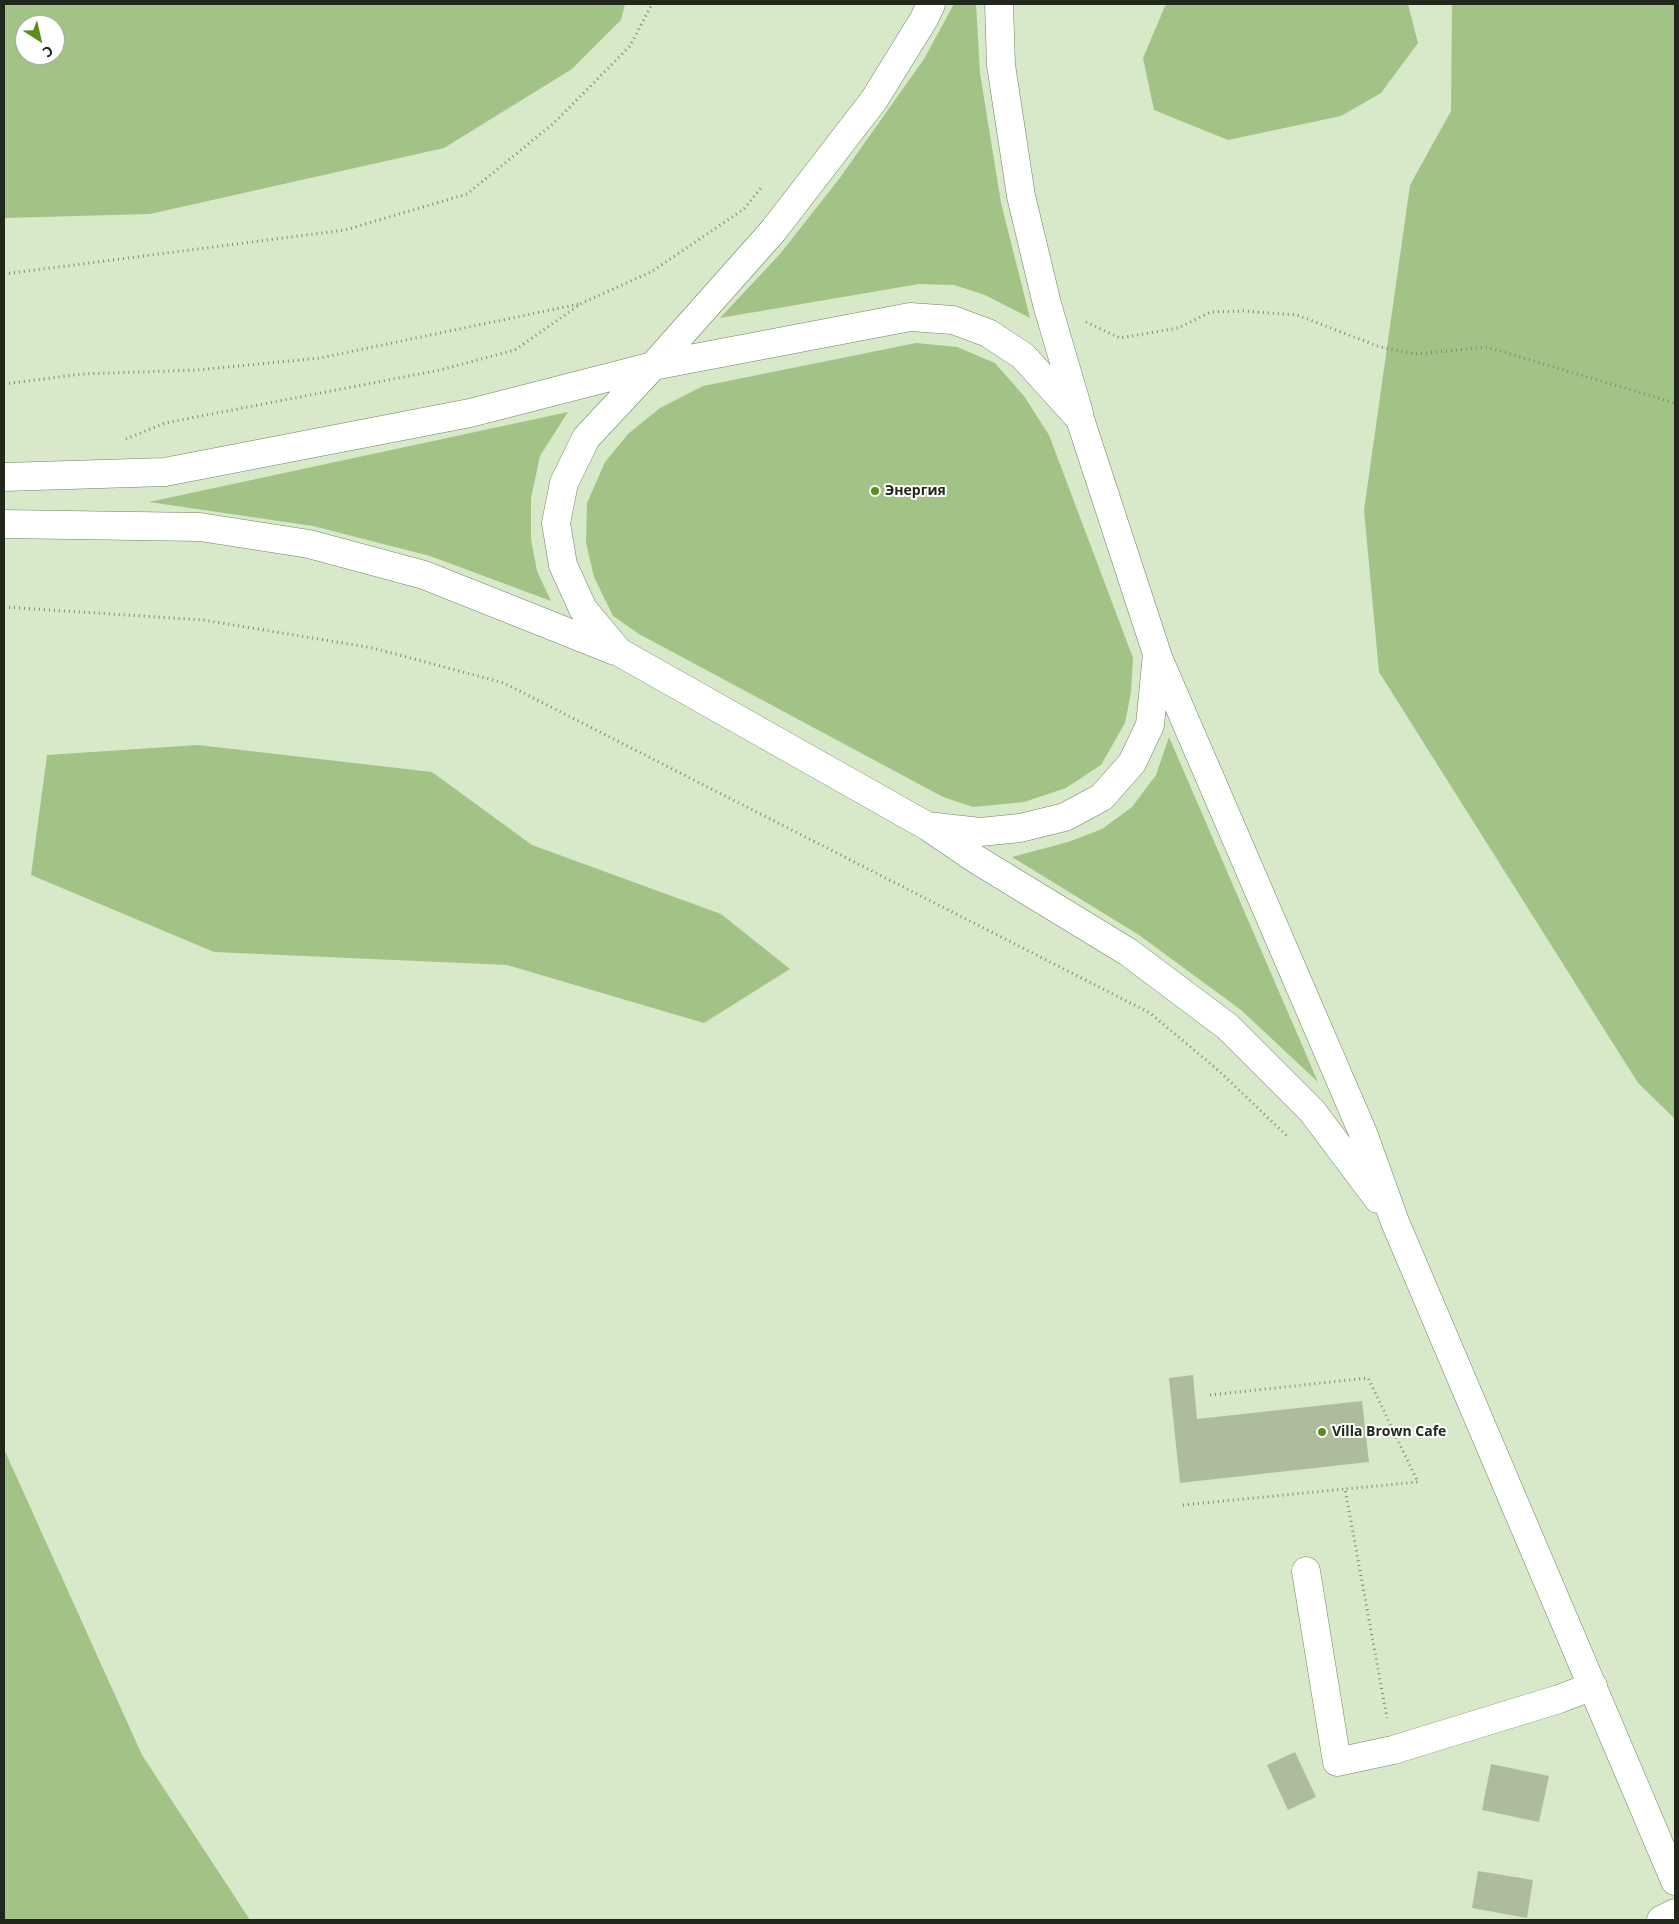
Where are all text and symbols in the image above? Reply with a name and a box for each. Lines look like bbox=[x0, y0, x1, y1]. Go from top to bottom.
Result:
north arrow bbox=[15, 15, 65, 65]
text: С bbox=[39, 42, 57, 62]
place label: Энергия bbox=[885, 483, 946, 499]
marker: Энергия bbox=[869, 485, 881, 497]
place label: Villa Brown Cafe bbox=[1332, 1424, 1446, 1440]
marker: Villa Brown Cafe bbox=[1316, 1426, 1328, 1438]

